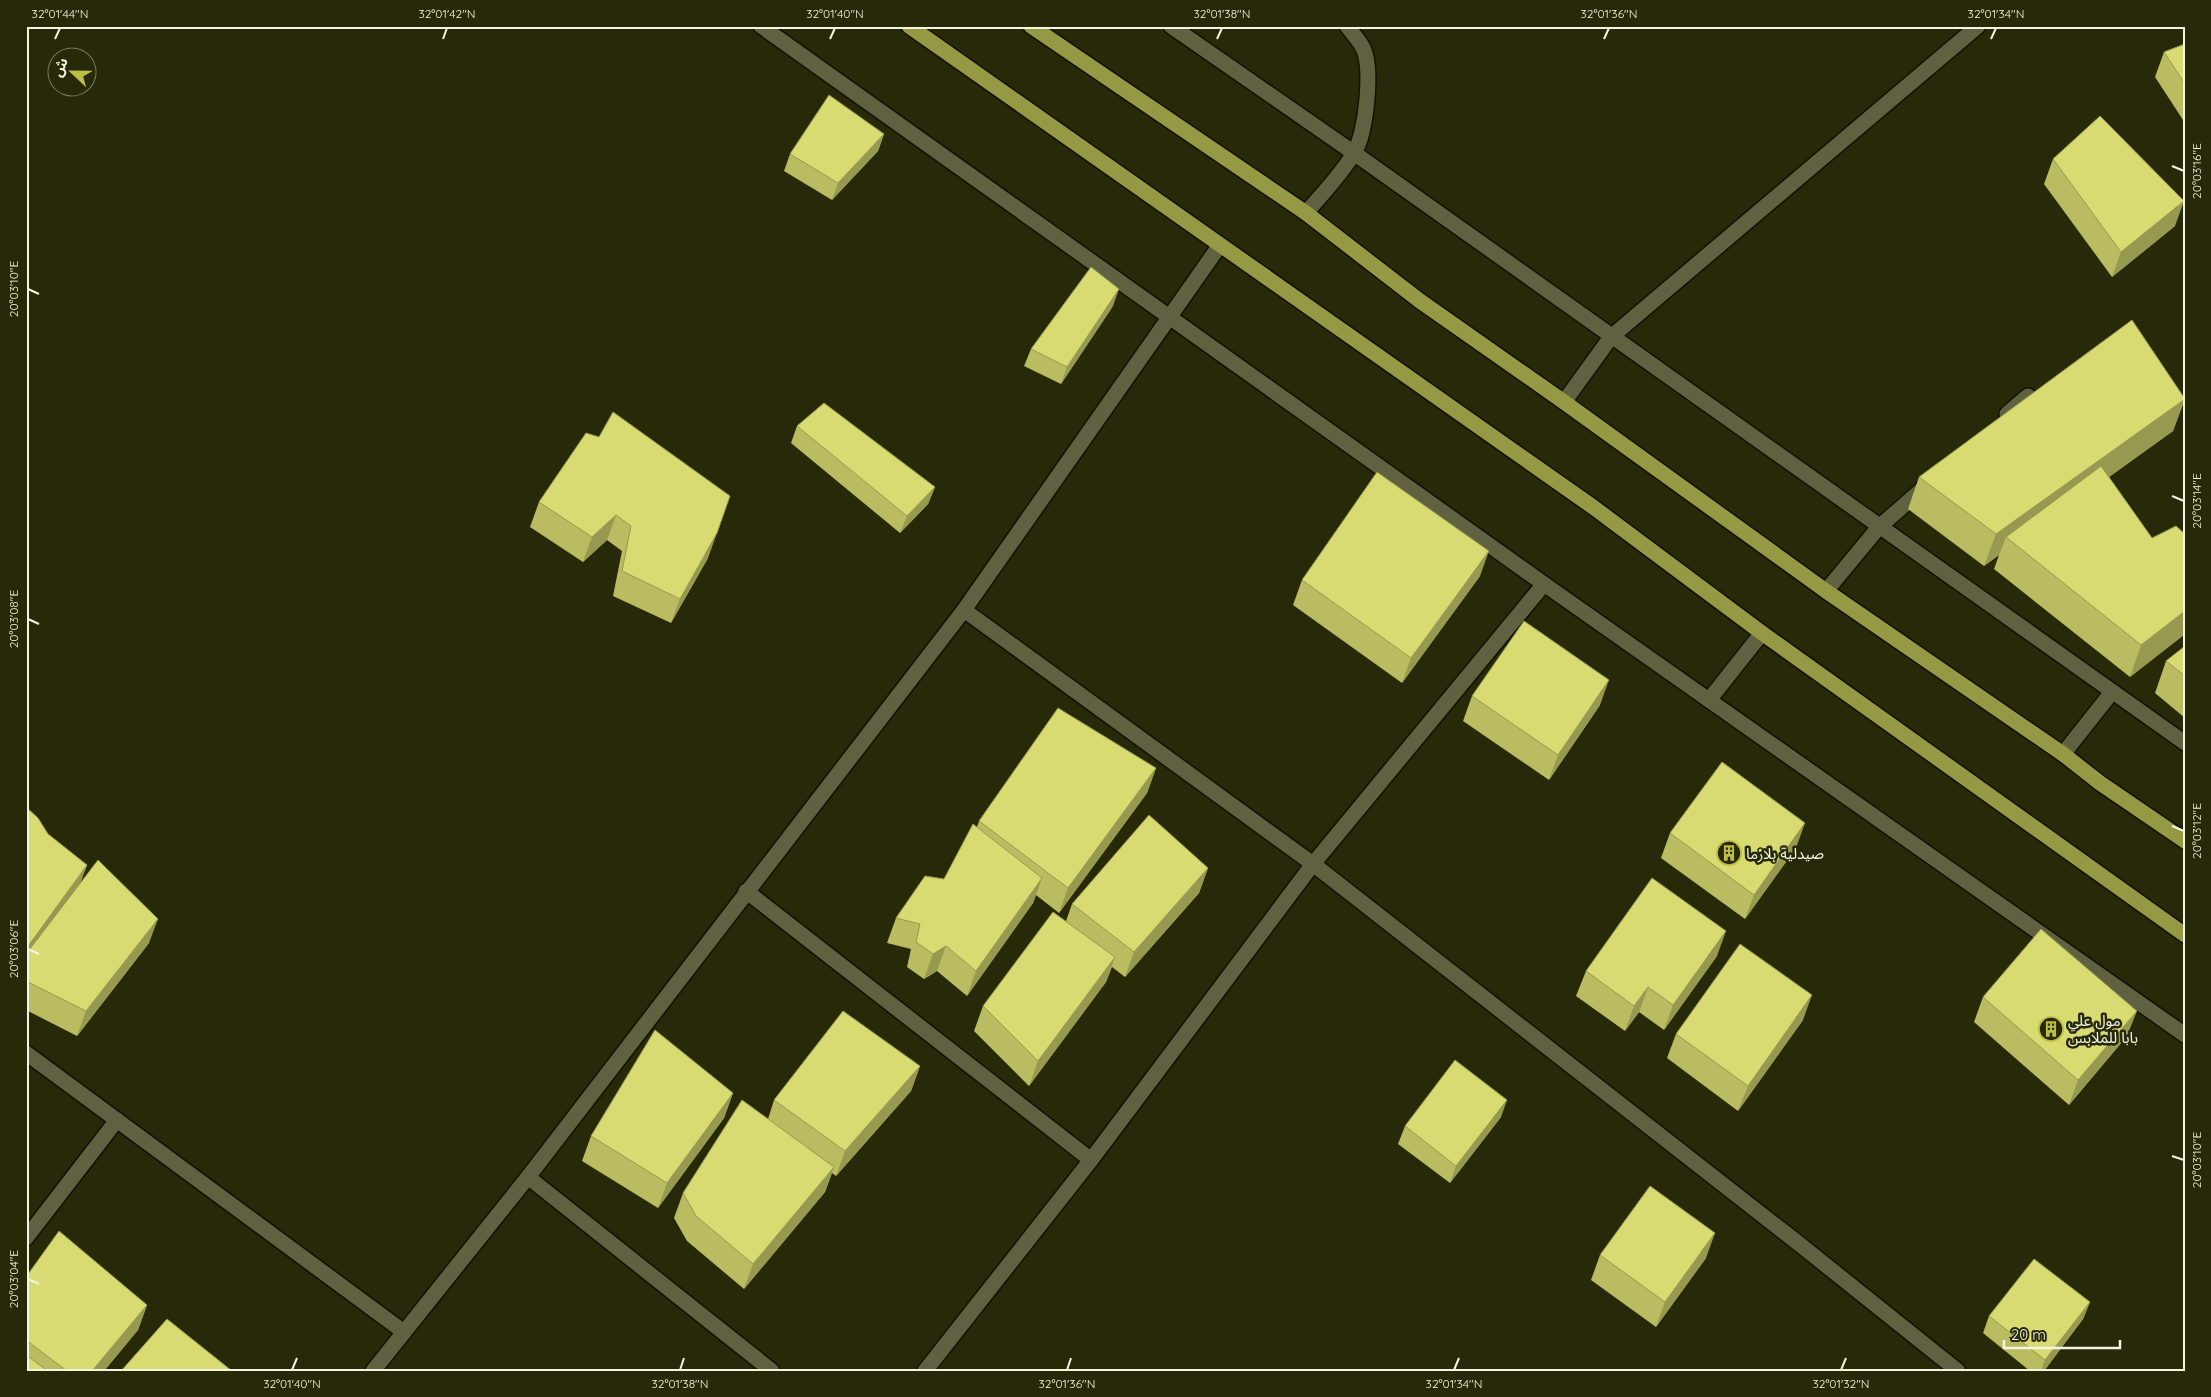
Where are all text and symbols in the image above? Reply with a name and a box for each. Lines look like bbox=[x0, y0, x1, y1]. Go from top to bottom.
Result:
text: 32°01'44"N bbox=[32, 6, 88, 21]
text: 32°01'42"N bbox=[418, 6, 476, 21]
text: 32°01'40"N bbox=[806, 6, 864, 21]
text: 32°01'38"N bbox=[1194, 6, 1250, 21]
text: 32°01'36"N bbox=[1581, 6, 1637, 21]
text: 32°01'34"N bbox=[1968, 6, 2024, 21]
north arrow bbox=[48, 48, 98, 98]
text: ش bbox=[48, 55, 72, 79]
text: 20°03'16"E bbox=[2189, 143, 2204, 199]
text: 20°03'10"E bbox=[6, 261, 21, 317]
text: 20°03'14"E bbox=[2189, 473, 2204, 529]
text: 20°03'08"E bbox=[6, 590, 21, 648]
text: 20°03'12"E bbox=[2189, 803, 2204, 859]
building icon: صيدلية بلازما bbox=[1716, 840, 1742, 866]
place label: صيدلية بلازما bbox=[1746, 844, 1824, 863]
text: 20°03'06"E bbox=[6, 920, 21, 978]
place label: مول علي بابا للملابس bbox=[2068, 1011, 2138, 1047]
building icon: مول علي بابا للملابس bbox=[2038, 1016, 2064, 1042]
text: 20°03'10"E bbox=[2189, 1132, 2204, 1188]
text: 20°03'04"E bbox=[6, 1250, 21, 1308]
scale bar bbox=[2004, 1317, 2120, 1349]
text: 20 m bbox=[2011, 1325, 2046, 1344]
text: 32°01'40"N bbox=[263, 1376, 321, 1391]
text: 32°01'38"N bbox=[652, 1376, 708, 1391]
text: 32°01'36"N bbox=[1039, 1376, 1095, 1391]
text: 32°01'34"N bbox=[1426, 1376, 1482, 1391]
text: 32°01'32"N bbox=[1812, 1376, 1870, 1391]

